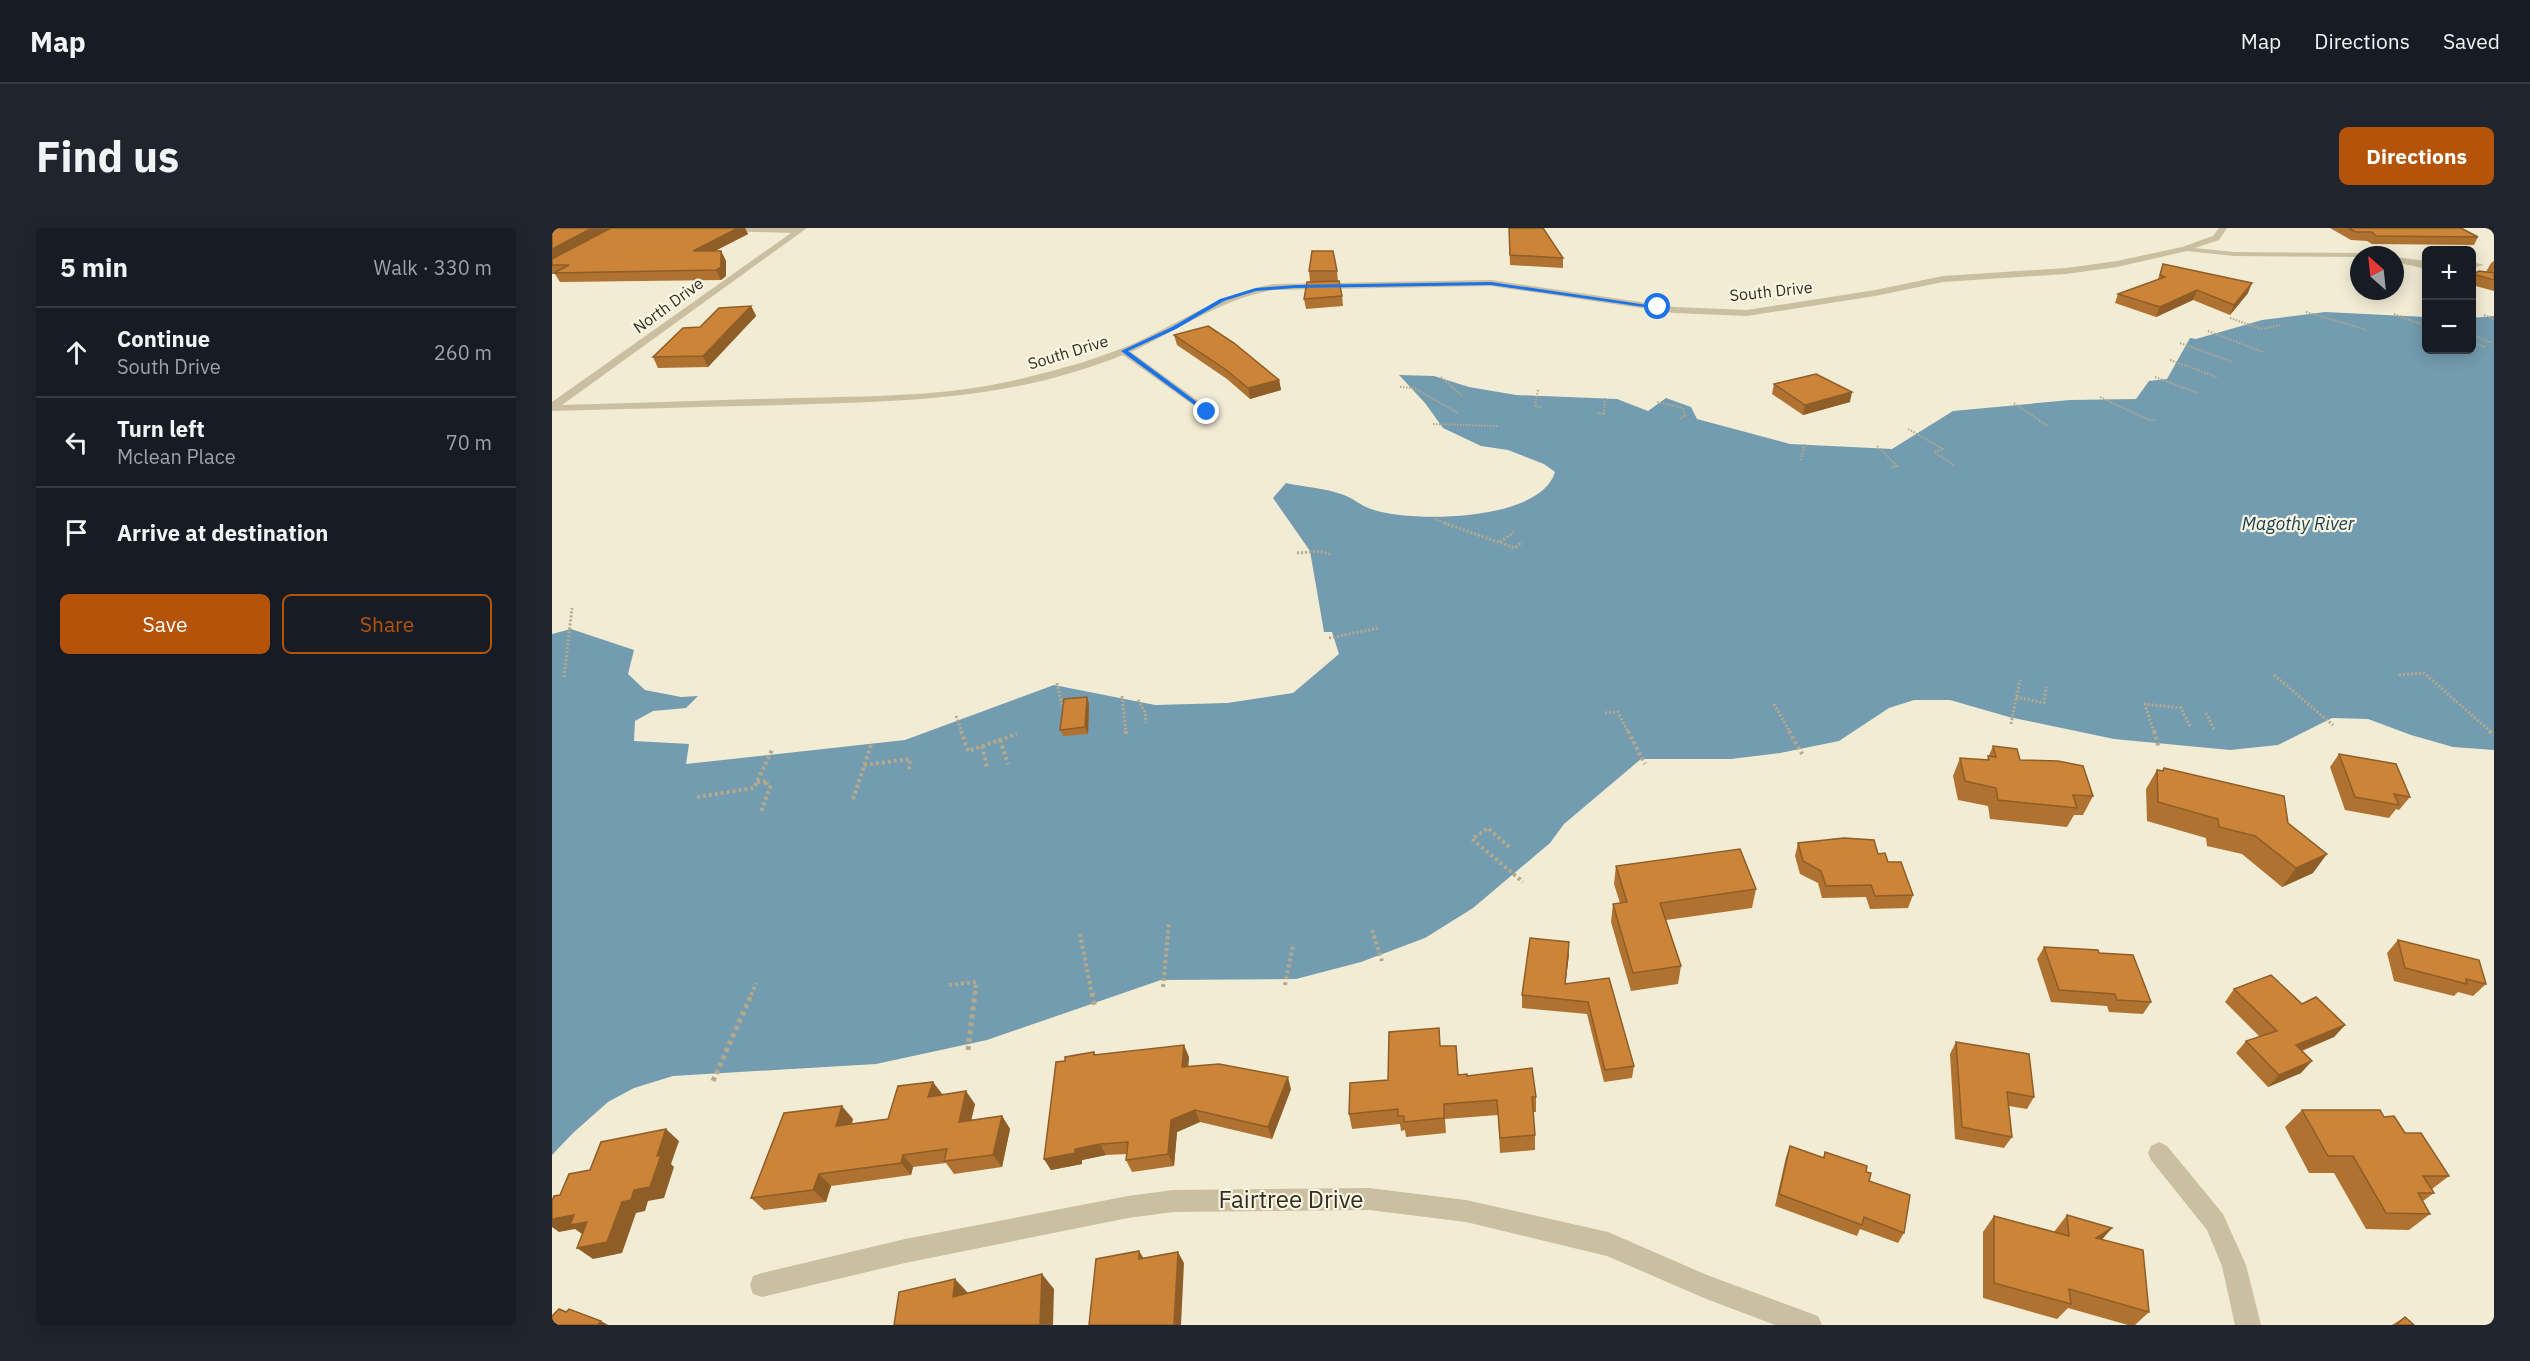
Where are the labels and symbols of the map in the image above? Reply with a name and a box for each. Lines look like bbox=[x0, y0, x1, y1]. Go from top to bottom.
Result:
north arrow bbox=[2350, 246, 2404, 300]
street label: North Drive bbox=[629, 273, 707, 337]
street label: South Drive bbox=[1729, 277, 1814, 305]
route start bbox=[1644, 293, 1670, 319]
street label: South Drive bbox=[1025, 330, 1111, 374]
route end bbox=[1193, 398, 1219, 424]
water label: Magothy River bbox=[2242, 512, 2355, 535]
street label: Fairtree Drive bbox=[1218, 1183, 1364, 1215]

